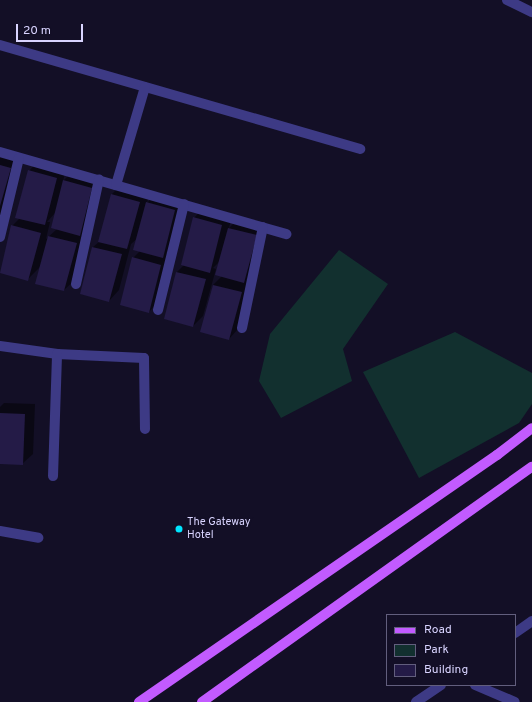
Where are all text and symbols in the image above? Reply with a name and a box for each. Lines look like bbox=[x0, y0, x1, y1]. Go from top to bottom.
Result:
scale bar bbox=[18, 16, 85, 42]
text: 20 m bbox=[23, 23, 51, 39]
place label: The Gateway Hotel bbox=[187, 516, 251, 542]
marker: The Gateway Hotel bbox=[174, 524, 184, 534]
legend bbox=[386, 614, 516, 686]
text: Road bbox=[424, 622, 452, 638]
text: Park bbox=[424, 642, 449, 658]
text: Building bbox=[424, 662, 468, 678]

